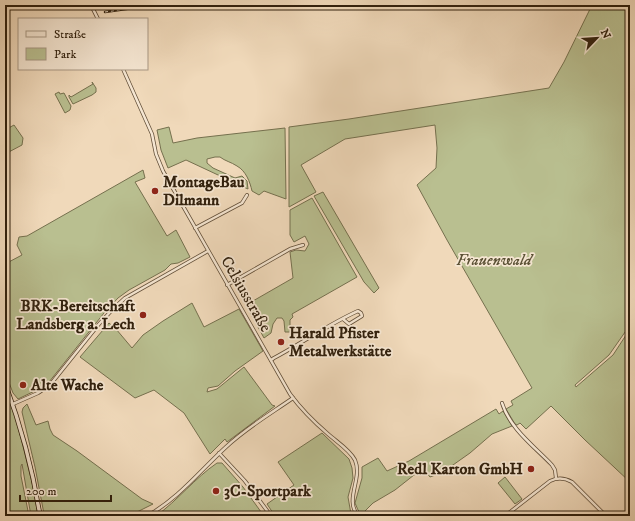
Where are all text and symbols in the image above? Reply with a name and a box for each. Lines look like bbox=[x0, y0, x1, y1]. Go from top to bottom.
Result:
legend bbox=[18, 18, 148, 70]
north arrow bbox=[577, 18, 617, 58]
text: Straße bbox=[54, 27, 86, 42]
text: N bbox=[597, 27, 613, 41]
text: Park bbox=[54, 47, 76, 62]
place label: MontageBau Dilmann bbox=[163, 172, 245, 210]
marker: MontageBau Dilmann bbox=[150, 186, 160, 196]
park label: Frauenwald bbox=[456, 250, 534, 270]
street label: Celsiusstraße bbox=[216, 253, 276, 336]
place label: BRK-Bereitschaft Landsberg a. Lech bbox=[16, 296, 136, 334]
marker: BRK-Bereitschaft Landsberg a. Lech bbox=[138, 310, 148, 320]
place label: Harald Pfister Metalwerkstätte bbox=[289, 323, 392, 361]
marker: Harald Pfister Metalwerkstätte bbox=[276, 337, 286, 347]
place label: Alte Wache bbox=[30, 375, 104, 395]
marker: Alte Wache bbox=[18, 380, 28, 390]
place label: Redl Karton GmbH bbox=[397, 459, 524, 479]
marker: Redl Karton GmbH bbox=[526, 464, 536, 474]
scale bar bbox=[20, 477, 111, 503]
place label: 3C-Sportpark bbox=[224, 481, 312, 501]
text: 200 m bbox=[26, 484, 56, 499]
marker: 3C-Sportpark bbox=[211, 486, 221, 496]

